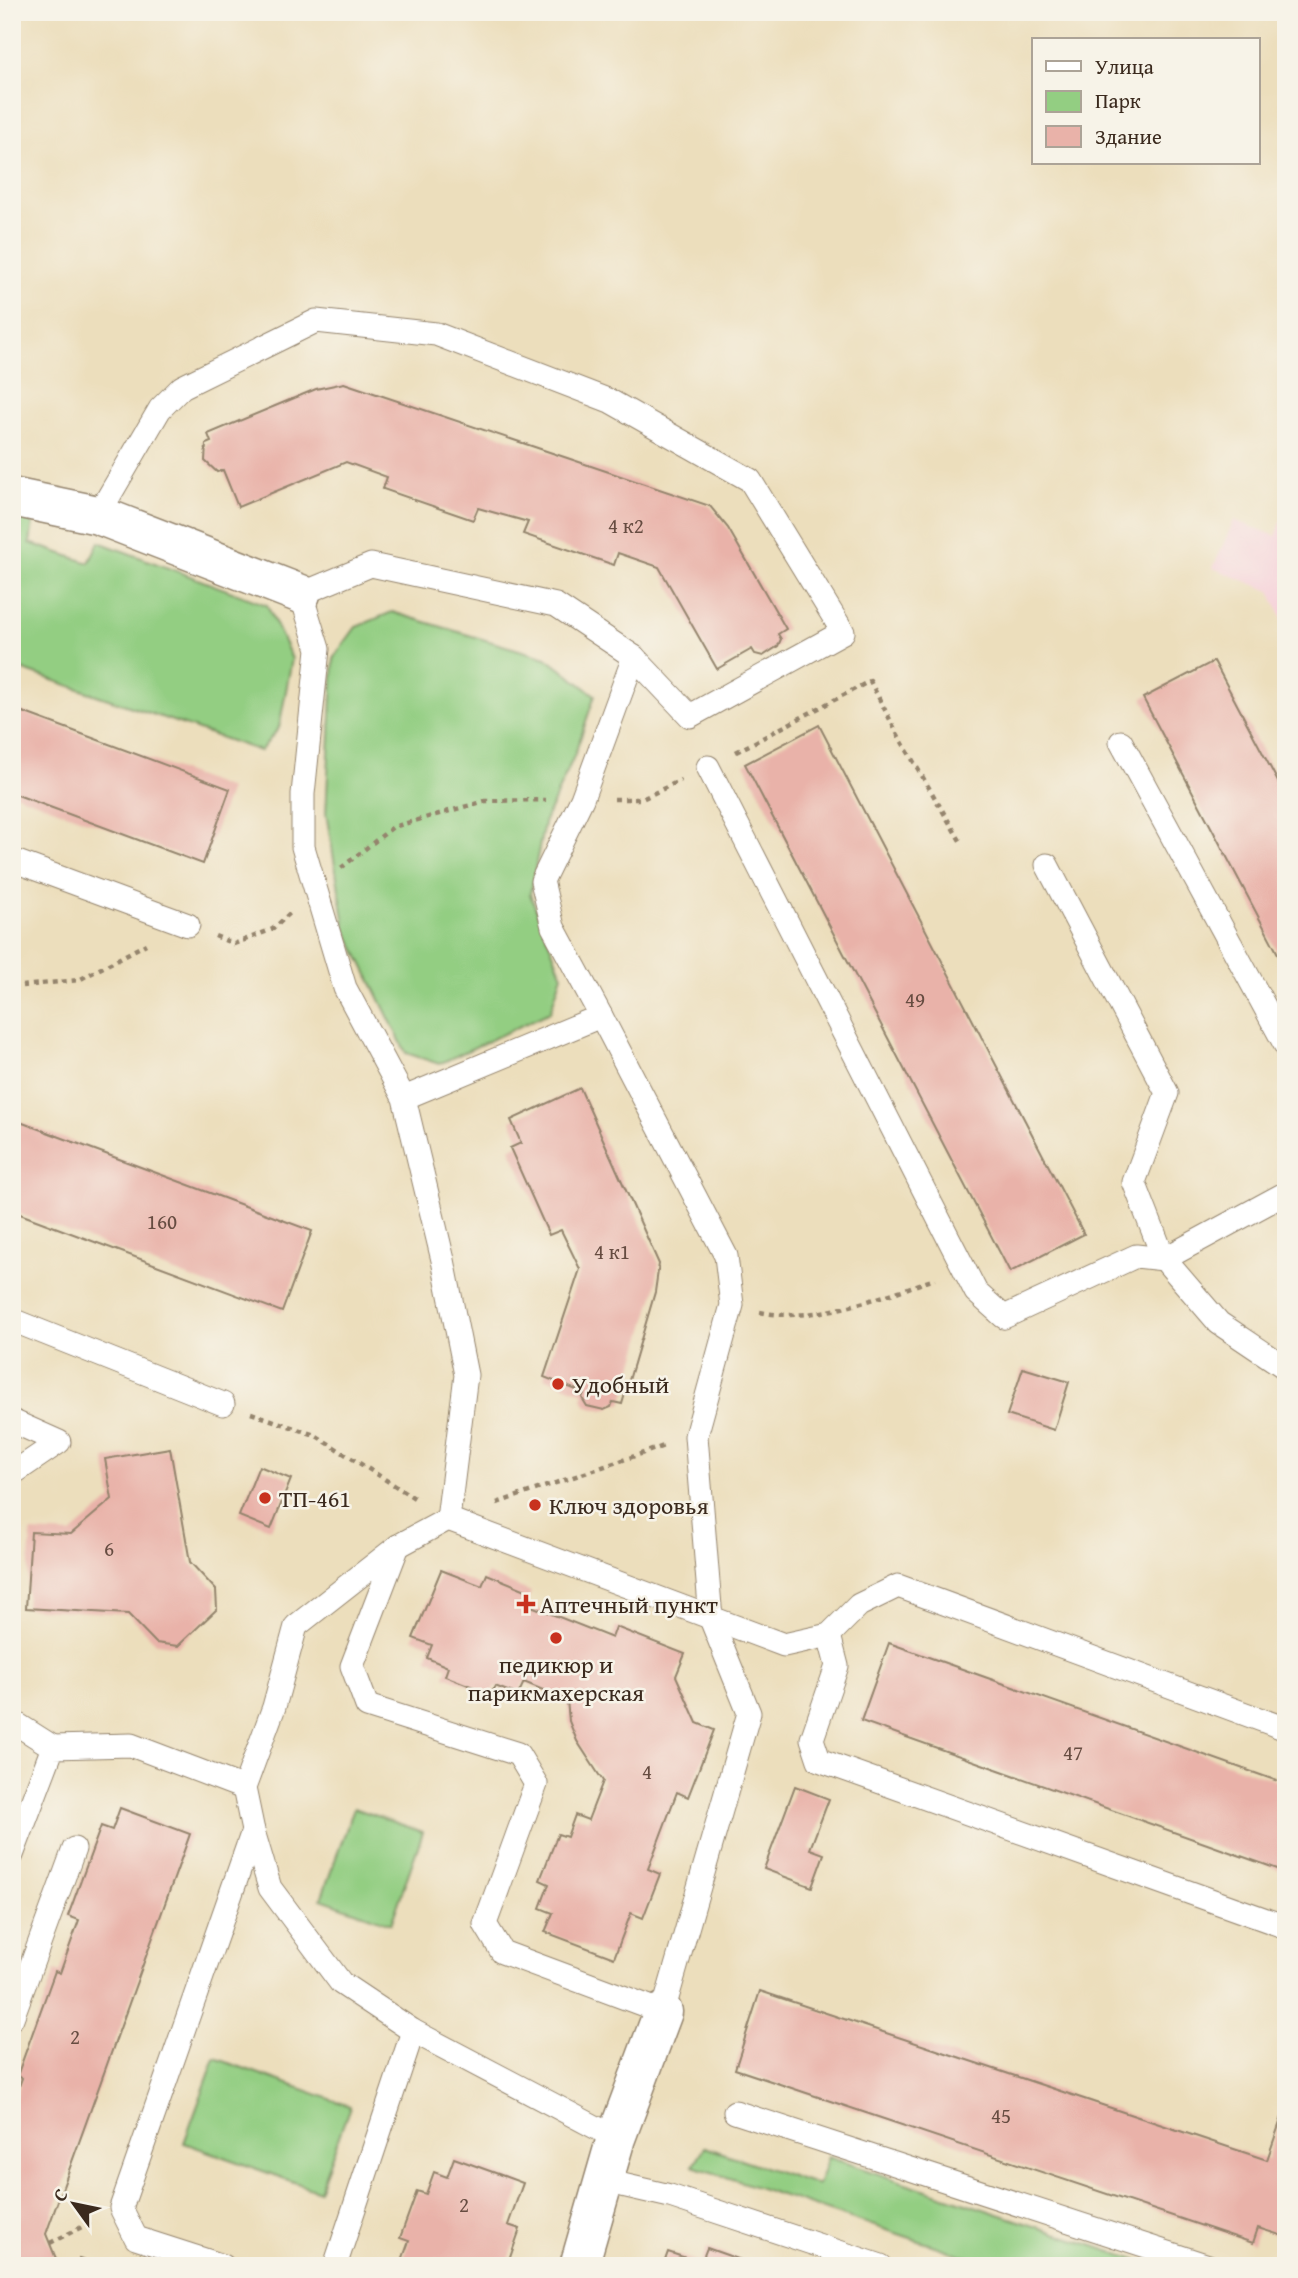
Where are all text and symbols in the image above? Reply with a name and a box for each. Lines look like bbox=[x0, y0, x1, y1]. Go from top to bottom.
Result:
legend bbox=[1032, 38, 1260, 164]
text: Улица bbox=[1095, 51, 1154, 82]
text: Парк bbox=[1095, 85, 1141, 116]
text: Здание bbox=[1095, 121, 1162, 152]
house number: 4 к2 bbox=[608, 510, 644, 541]
house number: 49 bbox=[905, 984, 925, 1015]
house number: 160 bbox=[147, 1206, 177, 1237]
house number: 4 к1 bbox=[594, 1236, 630, 1267]
place label: Удобный bbox=[572, 1367, 669, 1402]
marker: Удобный bbox=[550, 1376, 566, 1392]
place label: ТП-461 bbox=[279, 1481, 351, 1516]
place label: Ключ здоровья bbox=[549, 1488, 709, 1523]
marker: ТП-461 bbox=[257, 1490, 273, 1506]
marker: Ключ здоровья bbox=[527, 1497, 543, 1513]
house number: 6 bbox=[104, 1533, 114, 1564]
place label: Аптечный пункт bbox=[540, 1587, 718, 1622]
marker: Аптечный пункт bbox=[518, 1596, 534, 1612]
marker: педикюр и парикмахерская bbox=[548, 1630, 564, 1646]
place label: педикюр и парикмахерская bbox=[468, 1647, 644, 1710]
house number: 47 bbox=[1063, 1737, 1083, 1768]
house number: 4 bbox=[642, 1756, 652, 1787]
house number: 2 bbox=[70, 2021, 80, 2052]
house number: 45 bbox=[991, 2100, 1011, 2131]
north arrow bbox=[38, 2170, 108, 2240]
text: С bbox=[45, 2182, 75, 2207]
house number: 2 bbox=[459, 2189, 469, 2220]

